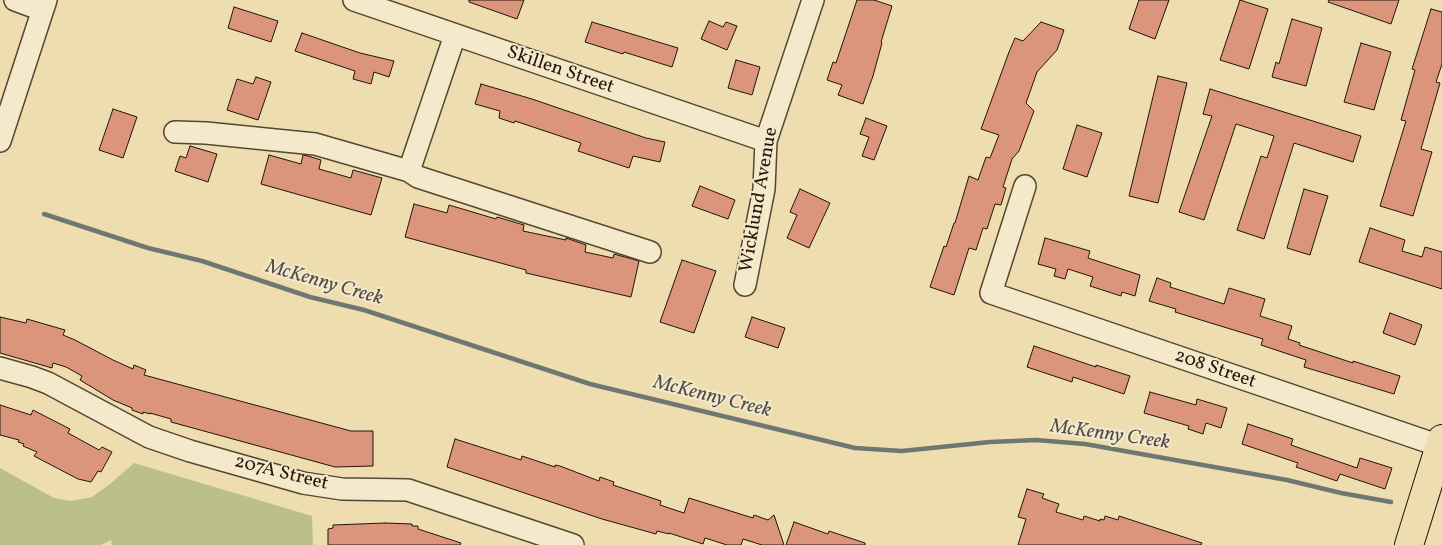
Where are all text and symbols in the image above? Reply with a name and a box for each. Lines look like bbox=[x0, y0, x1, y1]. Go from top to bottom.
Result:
street label: Skillen Street bbox=[503, 42, 617, 100]
street label: Wicklund Avenue bbox=[736, 126, 784, 274]
water label: McKenny Creek bbox=[263, 256, 385, 312]
street label: 208 Street bbox=[1171, 345, 1259, 395]
water label: McKenny Creek bbox=[651, 372, 773, 424]
water label: McKenny Creek bbox=[1049, 416, 1171, 456]
street label: 207A Street bbox=[232, 451, 330, 497]

